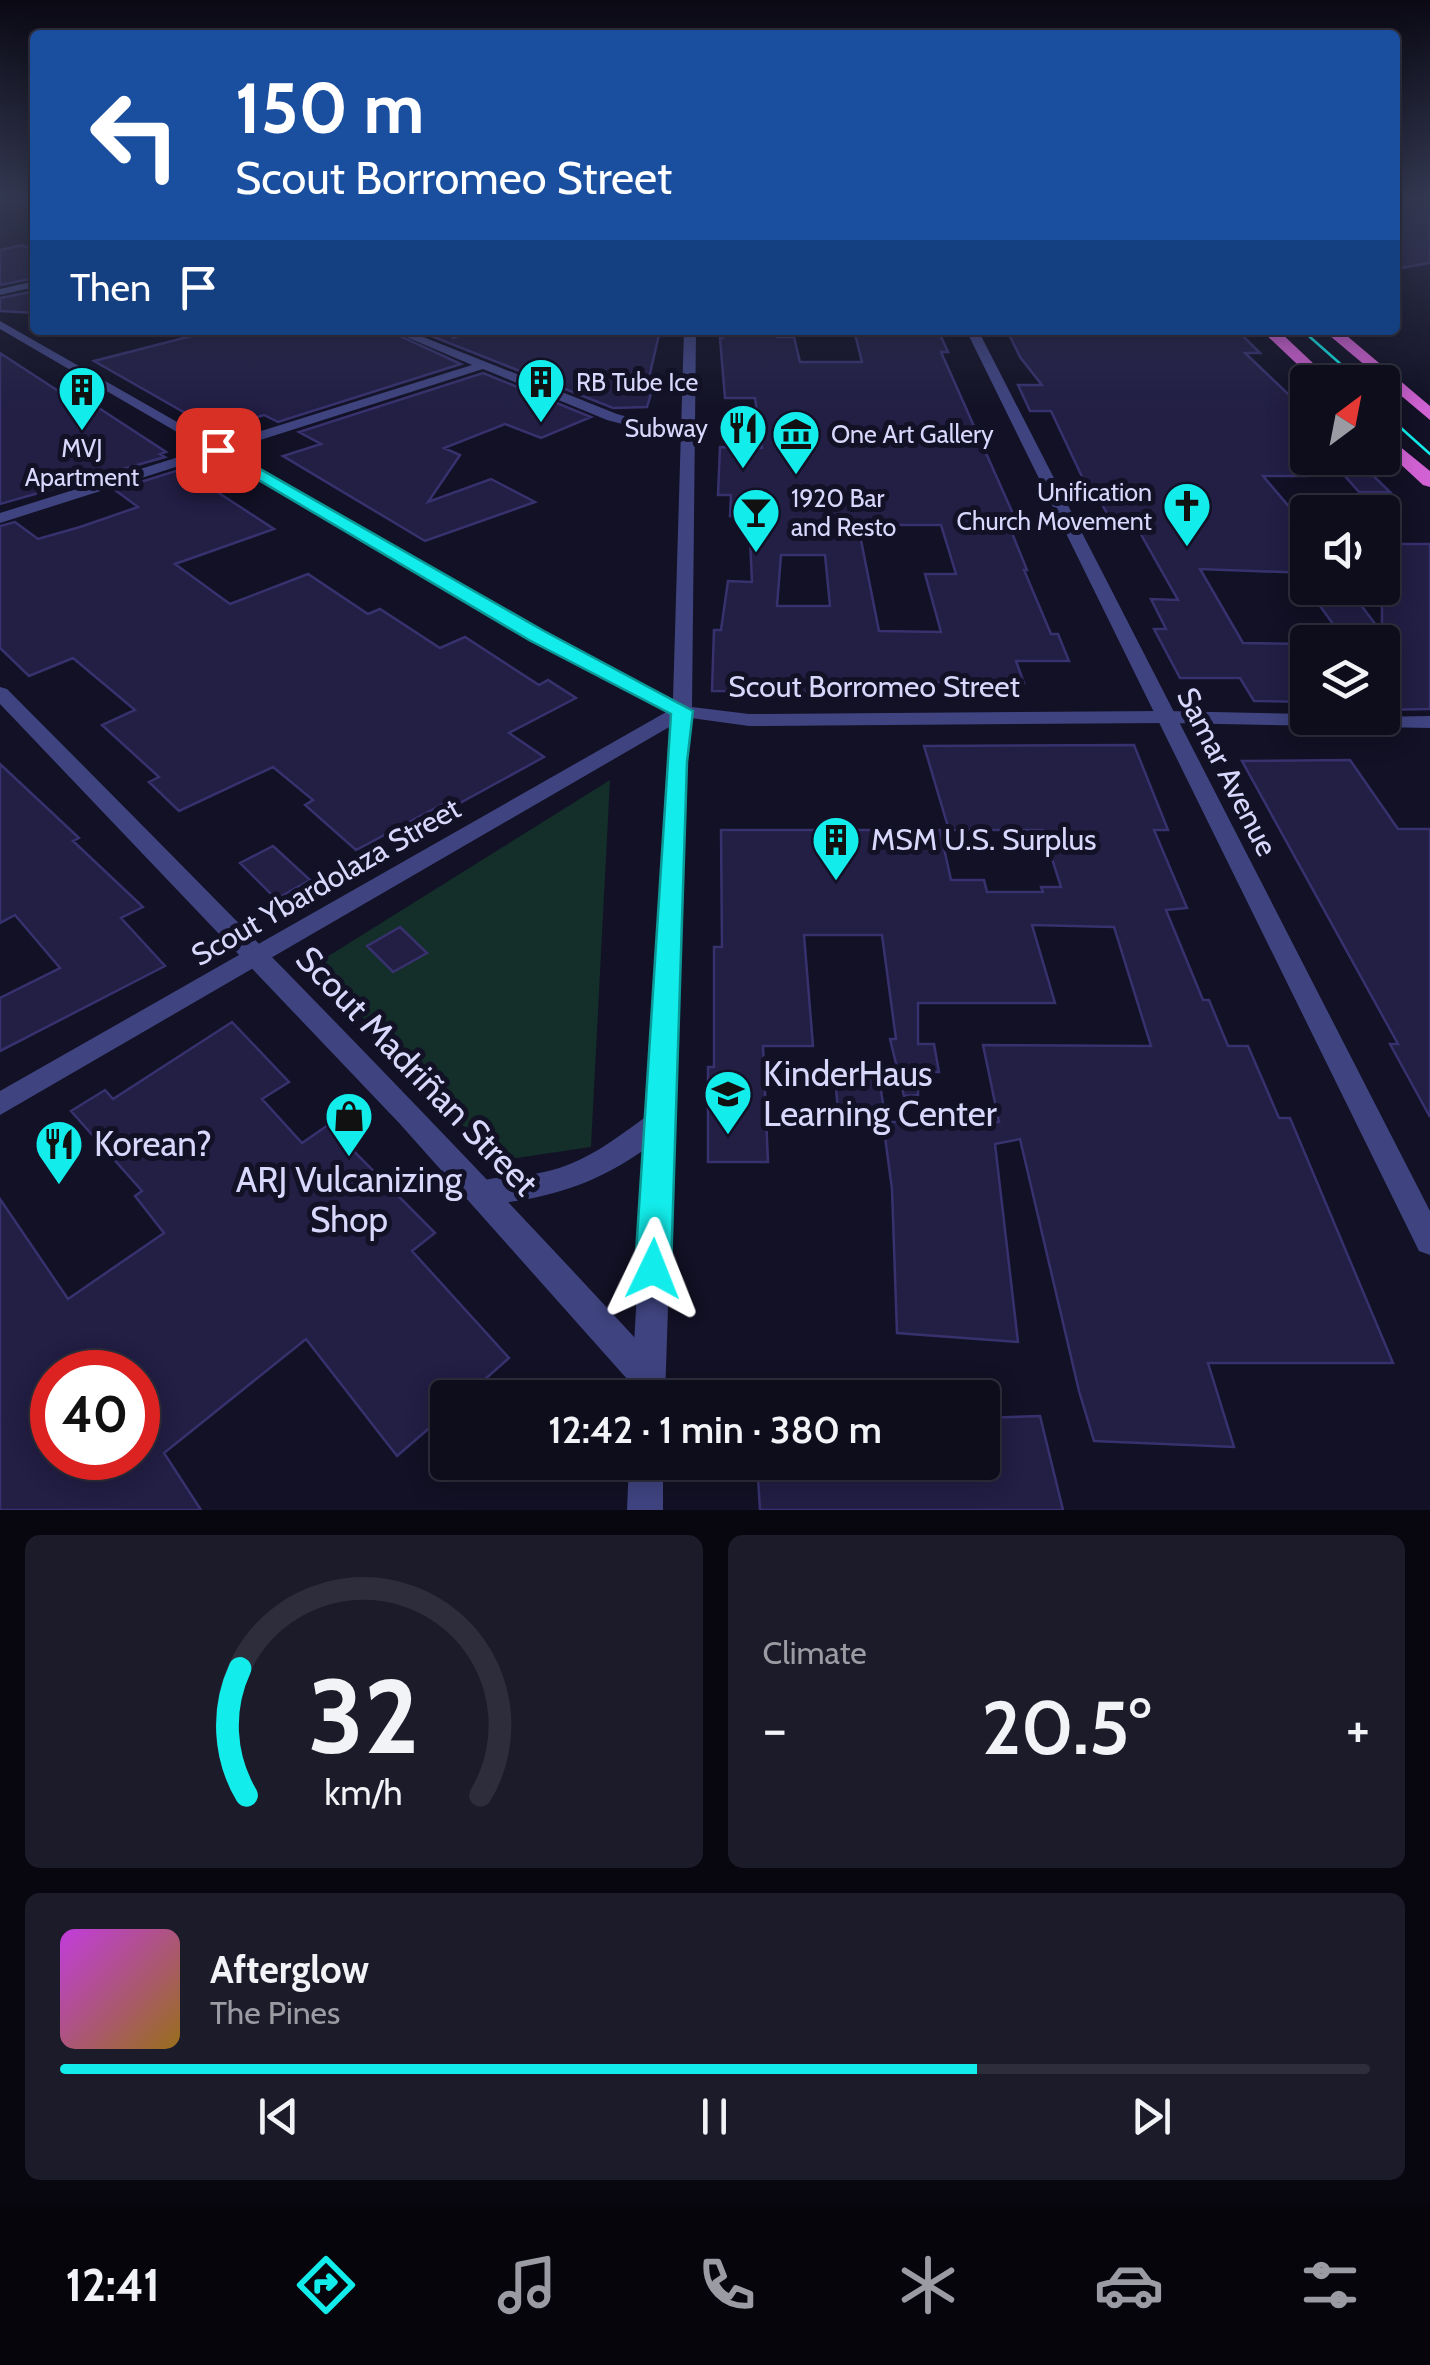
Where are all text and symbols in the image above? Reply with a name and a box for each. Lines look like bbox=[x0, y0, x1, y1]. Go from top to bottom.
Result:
text: 150 m bbox=[235, 65, 424, 151]
icon: left bbox=[70, 70, 200, 200]
text: Scout Borromeo Street bbox=[235, 151, 672, 205]
icon: arrive bbox=[171, 260, 226, 315]
text: Then bbox=[70, 264, 151, 311]
building icon: RB Tube Ice bbox=[515, 356, 567, 424]
building icon: MVJ Apartment bbox=[56, 364, 108, 432]
north arrow bbox=[1290, 365, 1400, 475]
map controls bbox=[1290, 365, 1400, 735]
place label: RB Tube Ice bbox=[576, 367, 698, 397]
restaurant icon: Subway bbox=[717, 402, 769, 470]
pin bbox=[176, 408, 261, 493]
museum icon: One Art Gallery bbox=[770, 408, 822, 476]
place label: Subway bbox=[625, 413, 708, 443]
place label: One Art Gallery bbox=[831, 419, 994, 449]
icon: arrive bbox=[191, 423, 246, 478]
place label: MVJ Apartment bbox=[25, 433, 140, 492]
place label: Unification Church Movement bbox=[957, 477, 1153, 536]
church icon: Unification Church Movement bbox=[1161, 480, 1213, 548]
place label: 1920 Bar and Resto bbox=[791, 483, 896, 542]
bar icon: 1920 Bar and Resto bbox=[730, 486, 782, 554]
button: sound bbox=[1290, 495, 1400, 605]
button: layers bbox=[1290, 625, 1400, 735]
street label: Scout Borromeo Street bbox=[728, 668, 1020, 705]
street label: Samar Avenue bbox=[1169, 681, 1286, 862]
street label: Scout Ybardolaza Street bbox=[185, 789, 467, 974]
building icon: MSM U.S. Surplus bbox=[810, 814, 862, 882]
place label: MSM U.S. Surplus bbox=[871, 821, 1097, 858]
street label: Scout Madriñan Street bbox=[287, 937, 548, 1204]
place label: KinderHaus Learning Center bbox=[763, 1052, 997, 1135]
school or university icon: KinderHaus Learning Center bbox=[702, 1068, 754, 1136]
shop icon: ARJ Vulcanizing Shop bbox=[323, 1090, 375, 1158]
restaurant icon: Korean? bbox=[33, 1118, 85, 1186]
place label: Korean? bbox=[94, 1122, 212, 1165]
place label: ARJ Vulcanizing Shop bbox=[236, 1158, 463, 1241]
position arrow bbox=[601, 1217, 705, 1321]
speed limit sign: 40 bbox=[30, 1350, 160, 1480]
text: 12:42 · 1 min · 380 m bbox=[548, 1406, 882, 1453]
text: Climate bbox=[763, 1633, 867, 1672]
text: 32 bbox=[308, 1653, 419, 1779]
text: 20.5° bbox=[981, 1682, 1151, 1773]
text: − bbox=[763, 1695, 787, 1762]
text: + bbox=[1346, 1695, 1370, 1762]
text: km/h bbox=[325, 1771, 403, 1814]
text: Afterglow bbox=[210, 1946, 369, 1993]
text: The Pines bbox=[210, 1993, 340, 2032]
icon: previous bbox=[251, 2089, 306, 2144]
icon: pause bbox=[687, 2089, 742, 2144]
icon: next bbox=[1124, 2089, 1179, 2144]
icon: directions bbox=[291, 2250, 361, 2320]
icon: music bbox=[492, 2250, 562, 2320]
icon: phone bbox=[692, 2250, 762, 2320]
icon: climate bbox=[893, 2250, 963, 2320]
icon: car bbox=[1094, 2250, 1164, 2320]
icon: filters bbox=[1295, 2250, 1365, 2320]
text: 12:41 bbox=[65, 2258, 160, 2312]

